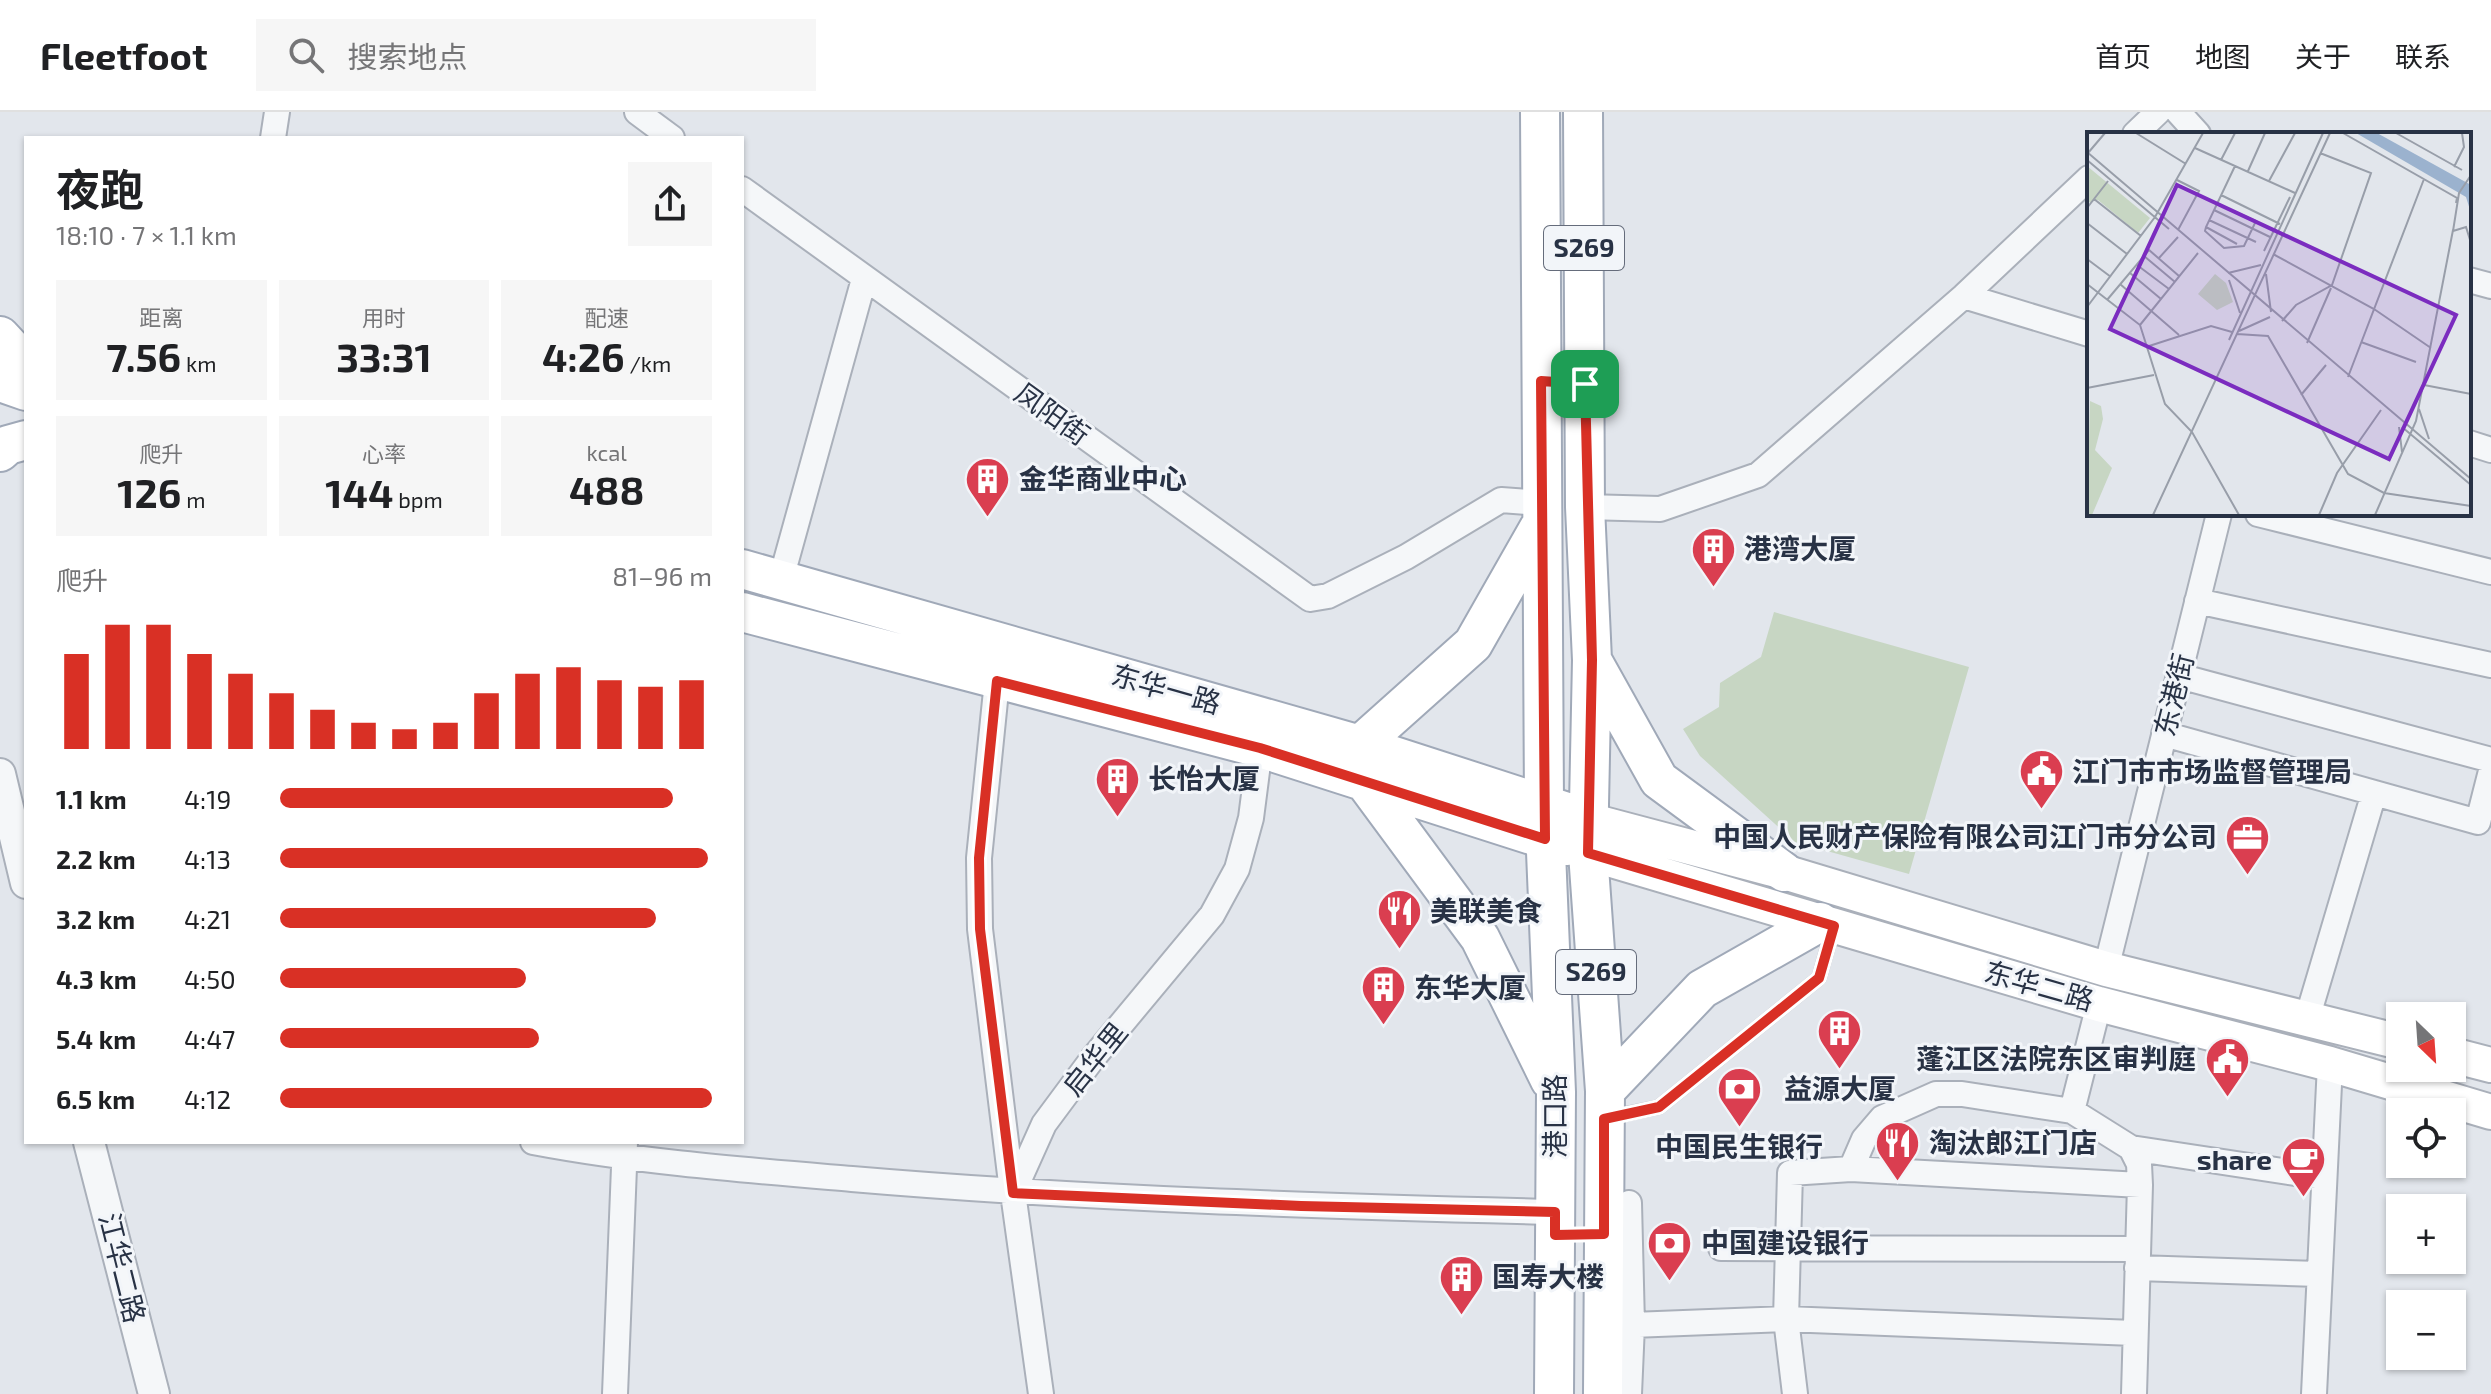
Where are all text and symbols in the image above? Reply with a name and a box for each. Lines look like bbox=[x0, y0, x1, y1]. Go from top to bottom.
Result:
search box bbox=[256, 19, 816, 91]
text: Fleetfoot bbox=[40, 32, 208, 78]
icon: search bbox=[284, 33, 328, 77]
text: 搜索地点 bbox=[348, 38, 468, 74]
text: 首页 bbox=[2095, 39, 2151, 73]
text: 地图 bbox=[2195, 39, 2251, 73]
text: 关于 bbox=[2295, 39, 2351, 73]
text: 联系 bbox=[2395, 39, 2451, 73]
inset map bbox=[2087, 132, 2471, 516]
text: 夜跑 bbox=[56, 162, 144, 215]
button: share bbox=[628, 162, 712, 246]
text: 18:10 · 7 × 1.1 km bbox=[56, 219, 237, 250]
road number: S269 bbox=[1544, 226, 1624, 270]
text: 距离 bbox=[139, 304, 183, 330]
text: 用时 bbox=[362, 304, 406, 330]
text: 配速 bbox=[585, 304, 629, 330]
text: 7.56 bbox=[106, 332, 181, 380]
text: 33:31 bbox=[336, 332, 432, 380]
text: 4:26 bbox=[542, 332, 625, 380]
text: km bbox=[181, 350, 216, 376]
text: /km bbox=[625, 350, 671, 376]
pin bbox=[1551, 350, 1619, 418]
icon: arrive bbox=[1563, 362, 1607, 406]
street label: 凤阳街 bbox=[1009, 375, 1097, 452]
text: kcal bbox=[587, 439, 627, 465]
text: 爬升 bbox=[139, 440, 183, 466]
text: 心率 bbox=[362, 440, 406, 466]
building icon: 金华商业中心 bbox=[964, 455, 1012, 518]
place label: 金华商业中心 bbox=[1019, 461, 1187, 495]
text: 488 bbox=[569, 465, 644, 513]
text: 126 bbox=[117, 468, 181, 516]
text: 144 bbox=[325, 468, 393, 516]
text: m bbox=[181, 486, 205, 512]
text: bpm bbox=[393, 486, 443, 512]
building icon: 港湾大厦 bbox=[1689, 525, 1737, 588]
place label: 港湾大厦 bbox=[1744, 531, 1856, 565]
text: 81–96 m bbox=[612, 560, 712, 591]
text: 爬升 bbox=[56, 564, 108, 595]
street label: 东港街 bbox=[2146, 650, 2200, 740]
street label: 东华一路 bbox=[1108, 656, 1225, 720]
public building icon: 江门市市场监督管理局 bbox=[2017, 748, 2065, 811]
place label: 江门市市场监督管理局 bbox=[2072, 754, 2352, 788]
building icon: 长怡大厦 bbox=[1093, 755, 1141, 818]
place label: 长怡大厦 bbox=[1148, 761, 1260, 795]
text: 1.1 km bbox=[56, 783, 127, 814]
text: 4:19 bbox=[184, 783, 231, 814]
office icon: 中国人民财产保险有限公司江门市分公司 bbox=[2224, 813, 2272, 876]
place label: 中国人民财产保险有限公司江门市分公司 bbox=[1713, 819, 2217, 853]
text: 2.2 km bbox=[56, 843, 136, 874]
text: 4:13 bbox=[184, 843, 231, 874]
restaurant icon: 美联美食 bbox=[1375, 887, 1423, 950]
place label: 美联美食 bbox=[1430, 893, 1542, 927]
text: 3.2 km bbox=[56, 903, 135, 934]
text: 4:21 bbox=[184, 903, 231, 934]
road number: S269 bbox=[1556, 950, 1636, 994]
street label: 东华二路 bbox=[1981, 953, 2098, 1017]
text: 4.3 km bbox=[56, 963, 137, 994]
text: 4:50 bbox=[184, 963, 236, 994]
building icon: 东华大厦 bbox=[1359, 964, 1407, 1027]
place label: 东华大厦 bbox=[1414, 970, 1526, 1004]
north arrow bbox=[2386, 1002, 2466, 1082]
map controls bbox=[2386, 1002, 2466, 1370]
building icon: 益源大厦 bbox=[1816, 1008, 1864, 1071]
street label: 启华里 bbox=[1055, 1015, 1134, 1102]
text: 5.4 km bbox=[56, 1023, 136, 1054]
text: 4:47 bbox=[184, 1023, 235, 1054]
public building icon: 蓬江区法院东区审判庭 bbox=[2203, 1035, 2251, 1098]
place label: 蓬江区法院东区审判庭 bbox=[1916, 1041, 2196, 1075]
bank icon: 中国民生银行 bbox=[1715, 1066, 1763, 1129]
place label: 益源大厦 bbox=[1784, 1071, 1896, 1105]
street label: 港口路 bbox=[1537, 1074, 1571, 1158]
text: 6.5 km bbox=[56, 1083, 135, 1114]
text: 4:12 bbox=[184, 1083, 231, 1114]
button: locate bbox=[2386, 1098, 2466, 1178]
restaurant icon: 淘汰郎江门店 bbox=[1874, 1119, 1922, 1182]
place label: 淘汰郎江门店 bbox=[1929, 1125, 2097, 1159]
place label: 中国民生银行 bbox=[1655, 1129, 1823, 1163]
cafe icon: share bbox=[2279, 1136, 2327, 1199]
place label: share bbox=[2197, 1142, 2272, 1176]
button: + bbox=[2386, 1194, 2466, 1274]
street label: 江华二路 bbox=[93, 1209, 153, 1326]
bank icon: 中国建设银行 bbox=[1646, 1219, 1694, 1282]
place label: 中国建设银行 bbox=[1701, 1225, 1869, 1259]
building icon: 国寿大楼 bbox=[1437, 1253, 1485, 1316]
place label: 国寿大楼 bbox=[1492, 1259, 1604, 1293]
button: − bbox=[2386, 1290, 2466, 1370]

